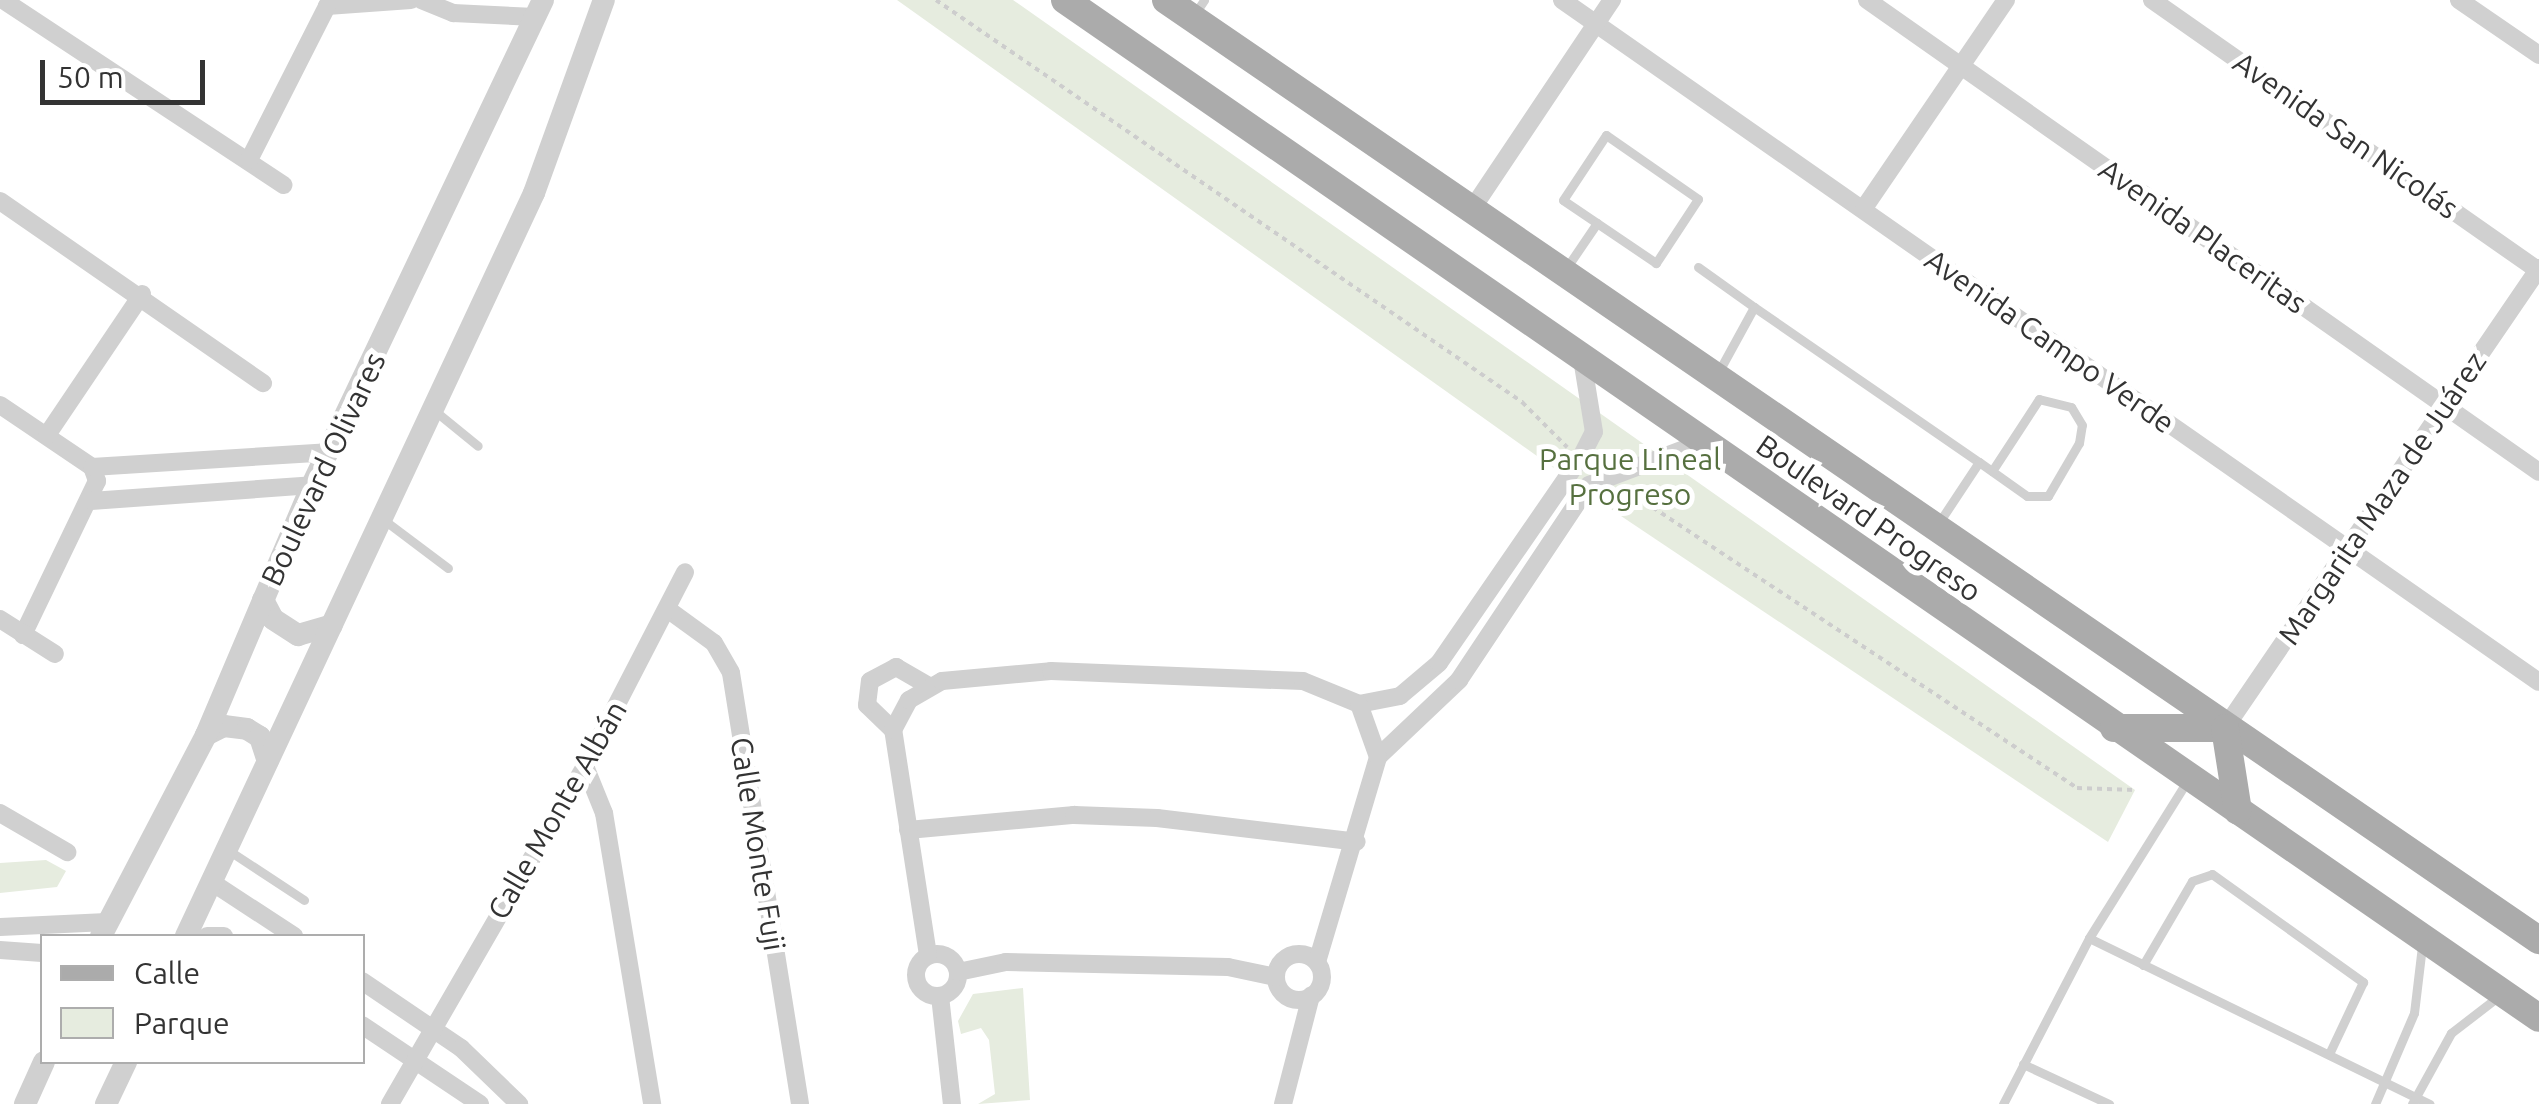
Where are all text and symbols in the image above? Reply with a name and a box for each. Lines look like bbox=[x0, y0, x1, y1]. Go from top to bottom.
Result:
scale bar bbox=[45, 40, 210, 102]
street label: Avenida San Nicolás bbox=[2227, 44, 2465, 226]
text: 50 m bbox=[57, 60, 124, 94]
street label: Avenida Placeritas bbox=[2092, 151, 2314, 321]
street label: Avenida Campo Verde bbox=[1918, 241, 2182, 441]
street label: Margarita Maza de Juárez bbox=[2270, 345, 2494, 651]
street label: Boulevard Olivares bbox=[253, 347, 393, 591]
street label: Boulevard Progreso bbox=[1750, 427, 1988, 609]
park label: Parque Lineal Progreso bbox=[1539, 441, 1721, 512]
street label: Calle Monte Albán bbox=[480, 694, 634, 926]
street label: Calle Monte Fuji bbox=[723, 735, 793, 953]
legend bbox=[40, 934, 365, 1064]
text: Calle bbox=[134, 956, 200, 990]
text: Parque bbox=[134, 1006, 230, 1040]

